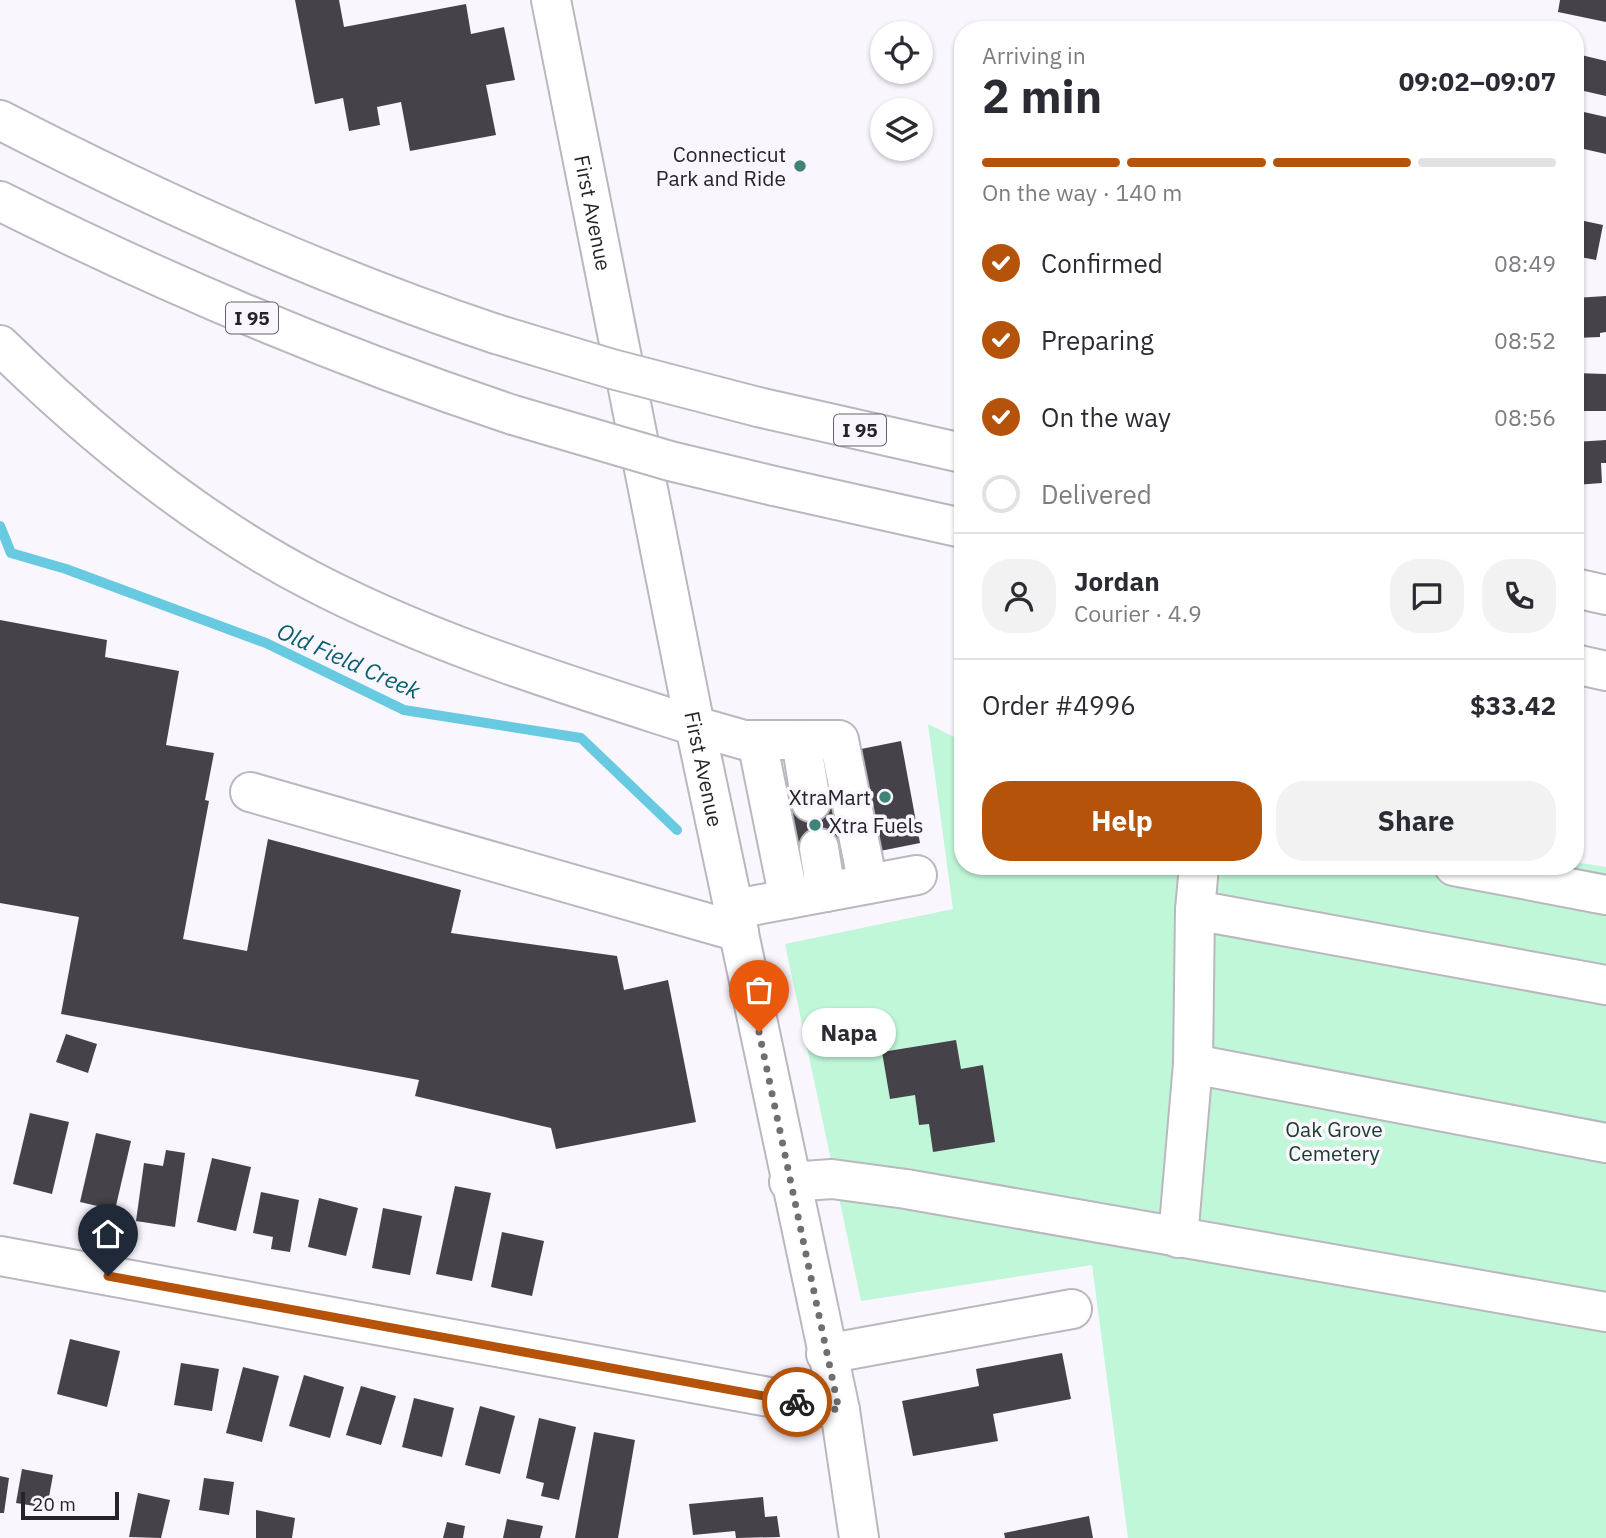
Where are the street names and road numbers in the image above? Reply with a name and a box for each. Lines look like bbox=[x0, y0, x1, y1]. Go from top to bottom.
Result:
street label: First Avenue bbox=[568, 153, 618, 273]
road number: I 95 bbox=[226, 302, 278, 334]
road number: I 95 bbox=[834, 414, 886, 446]
street label: First Avenue bbox=[678, 709, 730, 829]

